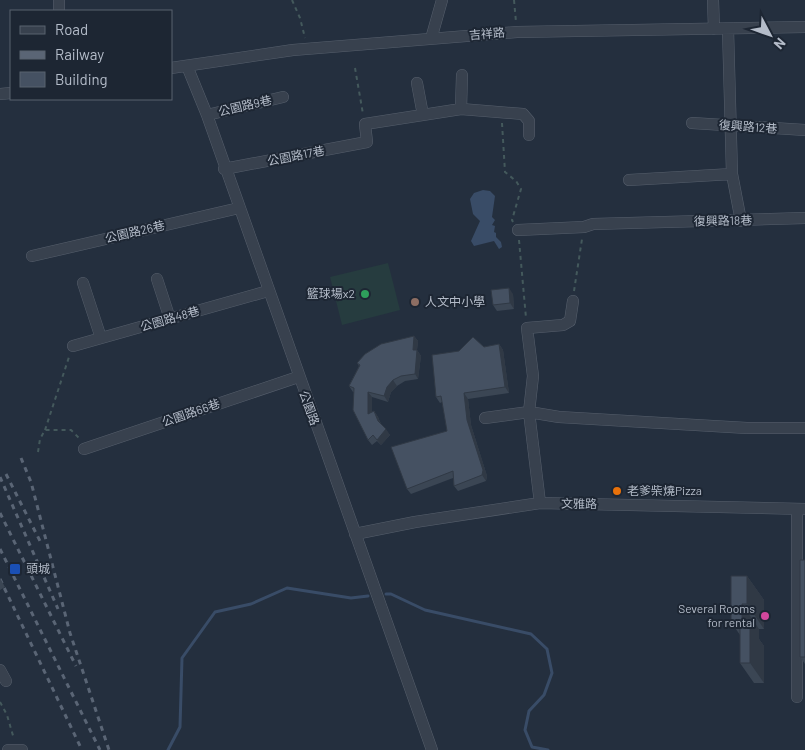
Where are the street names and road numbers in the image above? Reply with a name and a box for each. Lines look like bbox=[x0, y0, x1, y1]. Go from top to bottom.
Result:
street label: 吉祥路 bbox=[468, 24, 505, 42]
street label: 公園路9巷 bbox=[217, 92, 273, 118]
street label: 復興路12巷 bbox=[718, 117, 778, 135]
street label: 公園路17巷 bbox=[266, 143, 326, 167]
street label: 復興路18巷 bbox=[694, 212, 752, 228]
street label: 公園路26巷 bbox=[104, 217, 166, 245]
street label: 公園路48巷 bbox=[139, 303, 201, 333]
street label: 公園路 bbox=[297, 388, 323, 427]
street label: 公園路66巷 bbox=[160, 396, 221, 429]
street label: 文雅路 bbox=[561, 496, 597, 510]

